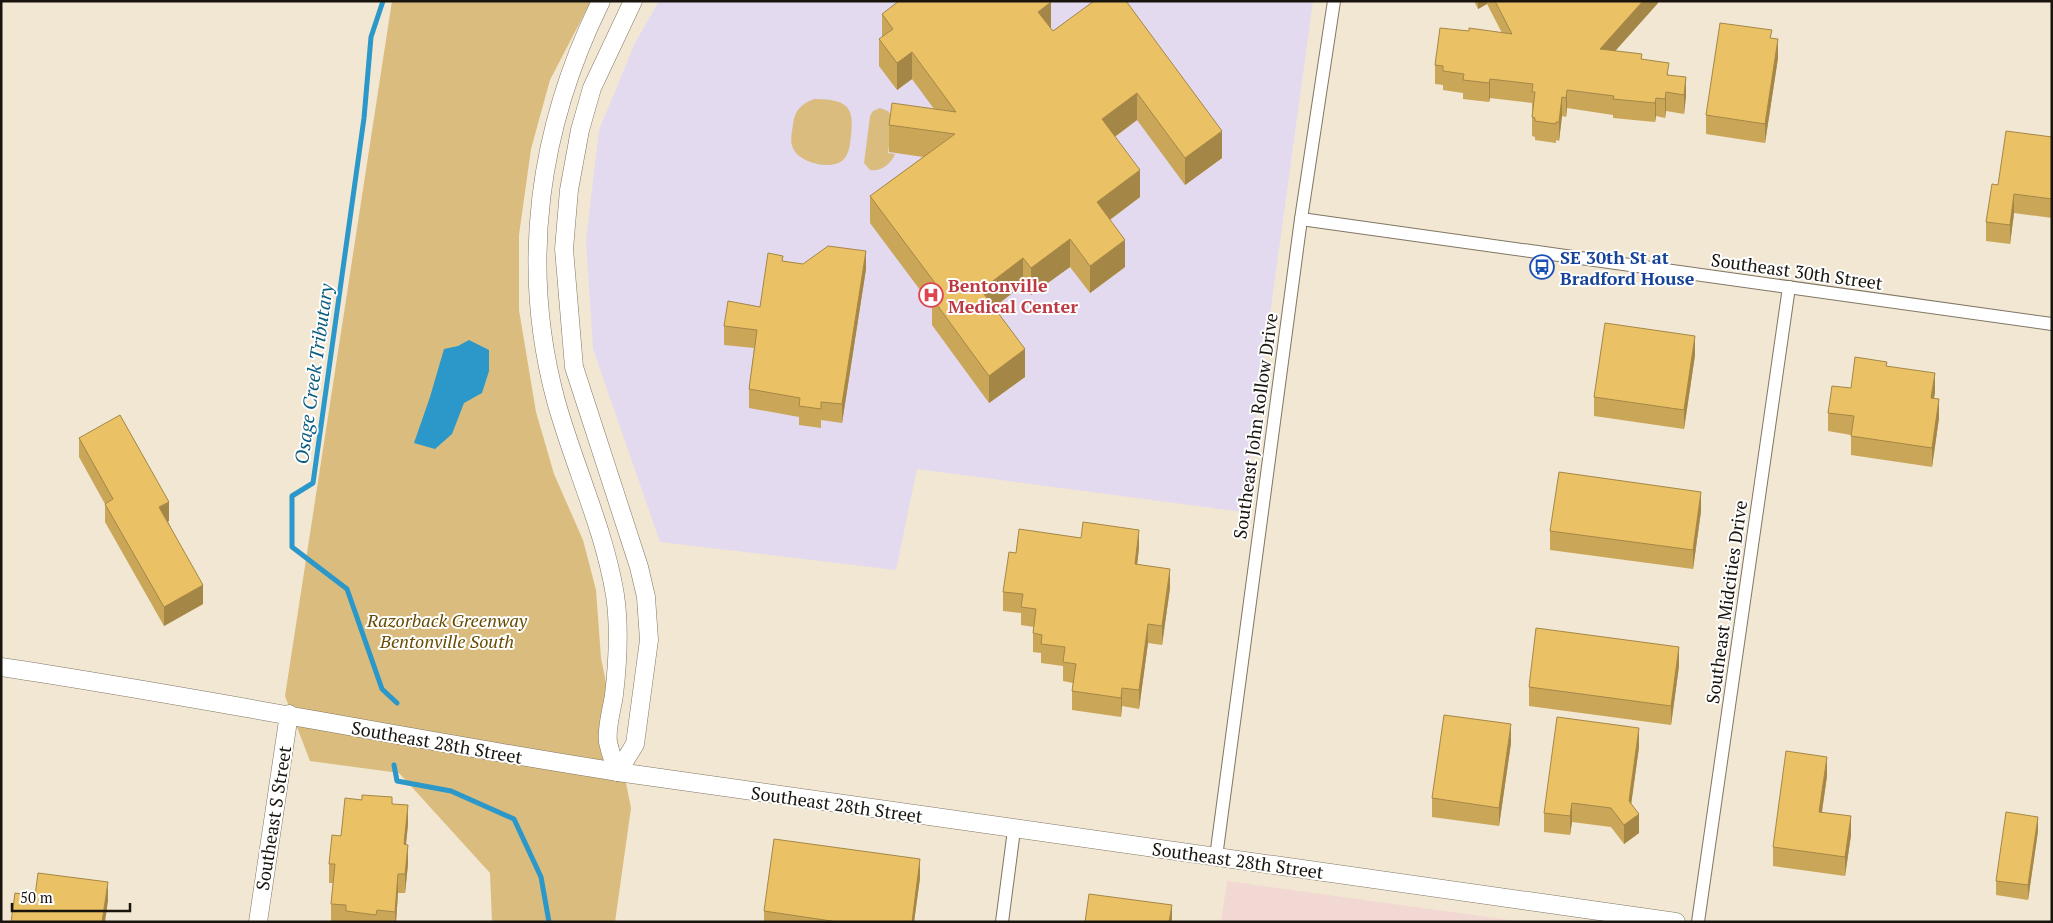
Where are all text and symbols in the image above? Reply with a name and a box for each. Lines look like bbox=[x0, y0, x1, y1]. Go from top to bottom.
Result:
place label: SE 30th St at Bradford House bbox=[1560, 245, 1695, 290]
street label: Southeast 30th Street bbox=[1710, 247, 1885, 295]
bus stop icon: SE 30th St at Bradford House bbox=[1529, 254, 1555, 280]
place label: Bentonville Medical Center bbox=[948, 273, 1078, 318]
water label: Osage Creek Tributary bbox=[288, 281, 338, 466]
hospital icon: Bentonville Medical Center bbox=[918, 282, 944, 308]
street label: Southeast John Rollow Drive bbox=[1227, 311, 1283, 541]
street label: Southeast Midcities Drive bbox=[1700, 499, 1752, 705]
park label: Razorback Greenway Bentonville South bbox=[366, 608, 528, 653]
street label: Southeast 28th Street bbox=[350, 715, 525, 769]
street label: Southeast S Street bbox=[250, 744, 296, 892]
street label: Southeast 28th Street bbox=[750, 780, 925, 828]
street label: Southeast 28th Street bbox=[1151, 836, 1326, 884]
scale bar bbox=[12, 880, 130, 912]
text: 50 m bbox=[20, 887, 53, 907]

